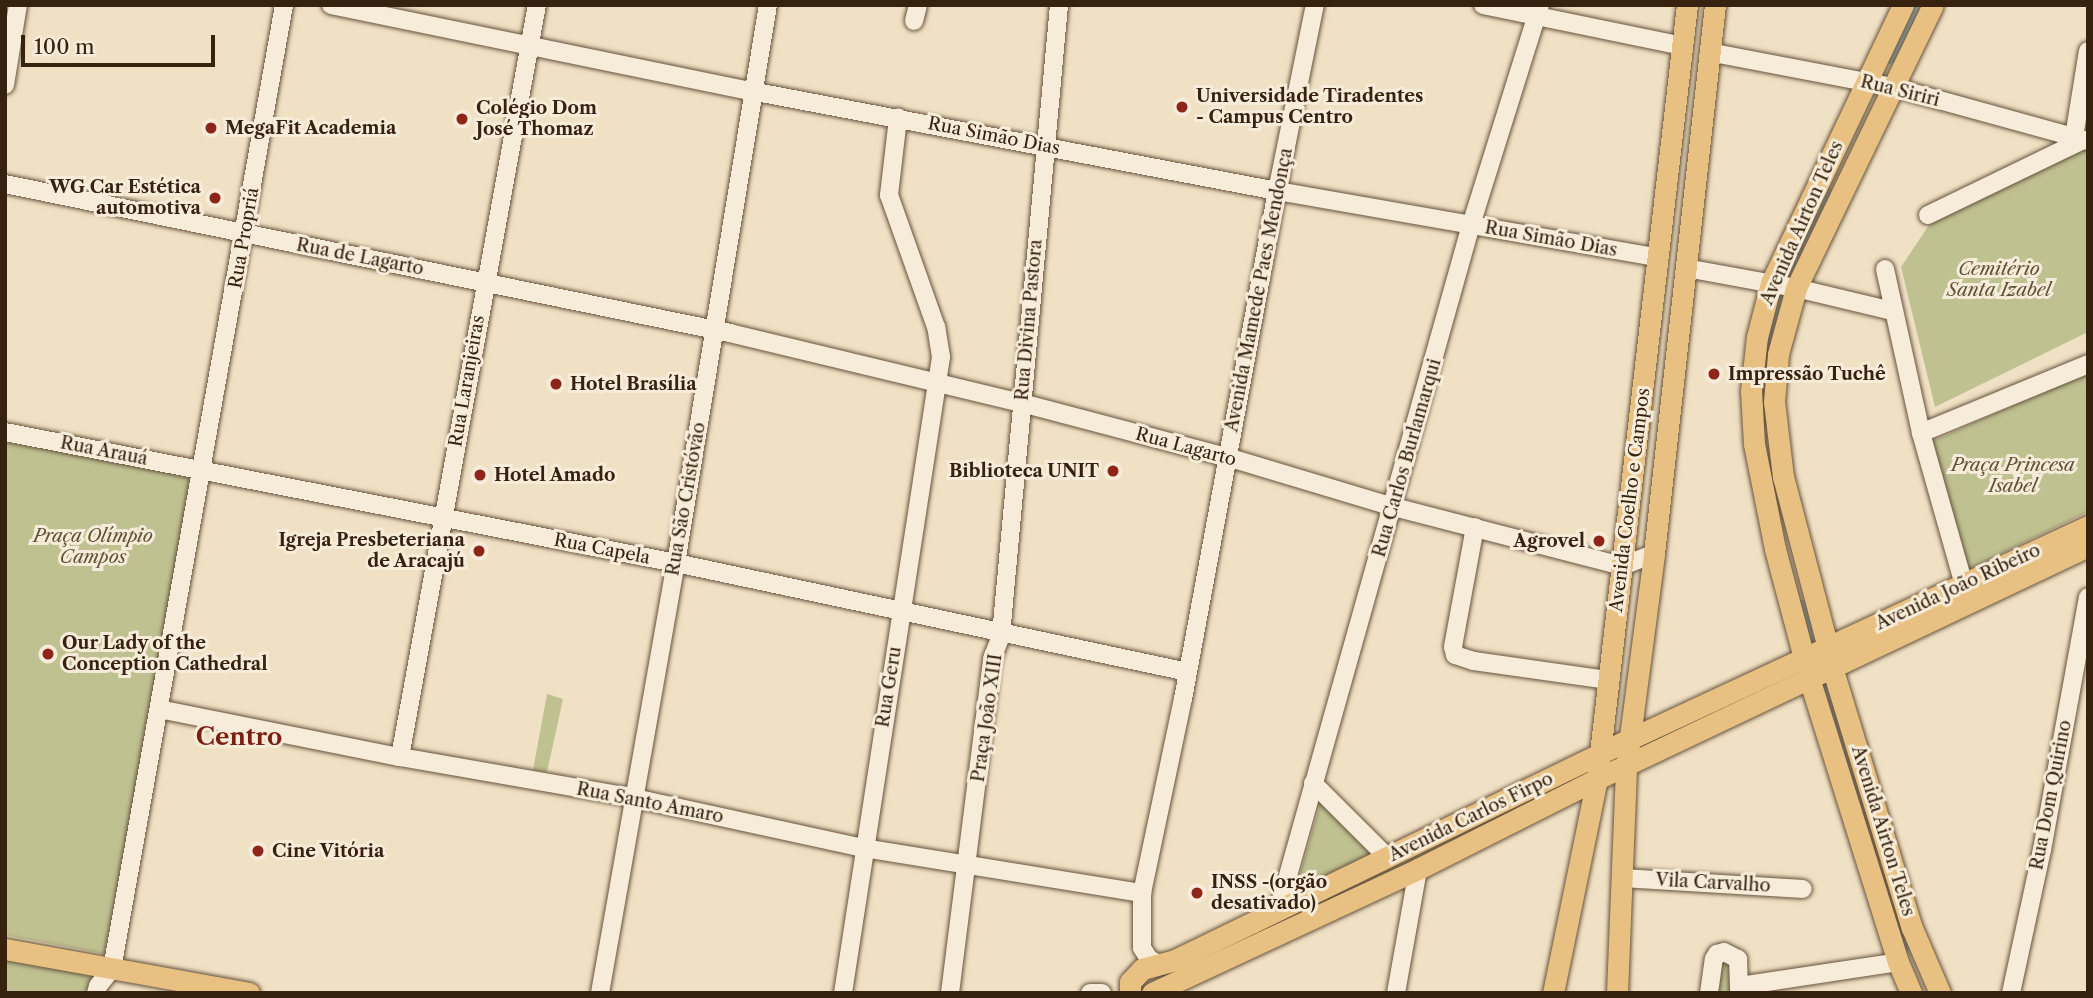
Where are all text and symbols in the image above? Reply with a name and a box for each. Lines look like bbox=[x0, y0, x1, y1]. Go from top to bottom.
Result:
scale bar bbox=[24, 21, 219, 65]
text: 100 m bbox=[34, 34, 95, 59]
street label: Rua Siriri bbox=[1858, 71, 1942, 111]
place label: Universidade Tiradentes - Campus Centro bbox=[1196, 86, 1424, 128]
place label: Colégio Dom José Thomaz bbox=[476, 98, 597, 140]
marker: Universidade Tiradentes - Campus Centro bbox=[1174, 99, 1190, 115]
marker: Colégio Dom José Thomaz bbox=[454, 111, 470, 127]
street label: Rua Simão Dias bbox=[926, 113, 1062, 159]
place label: MegaFit Academia bbox=[225, 117, 397, 139]
marker: MegaFit Academia bbox=[203, 120, 219, 136]
street label: Avenida Airton Teles bbox=[1756, 137, 1848, 309]
street label: Avenida Mamede Paes Mendonça bbox=[1221, 146, 1297, 434]
place label: WG Car Estética automotiva bbox=[49, 177, 201, 220]
street label: Rua Propriá bbox=[224, 186, 264, 290]
marker: WG Car Estética automotiva bbox=[207, 190, 223, 206]
street label: Rua Simão Dias bbox=[1483, 217, 1619, 261]
street label: Rua de Lagarto bbox=[294, 234, 426, 280]
street label: Rua Divina Pastora bbox=[1011, 238, 1047, 402]
park label: Cemitério Santa Izabel bbox=[1947, 259, 2051, 302]
street label: Rua Laranjeiras bbox=[445, 313, 489, 449]
street label: Rua Carlos Burlamarqui bbox=[1368, 356, 1446, 560]
place label: Impressão Tuchê bbox=[1728, 363, 1886, 385]
marker: Impressão Tuchê bbox=[1706, 366, 1722, 382]
place label: Hotel Brasília bbox=[570, 373, 697, 395]
marker: Hotel Brasília bbox=[548, 376, 564, 392]
street label: Avenida Coelho e Campos bbox=[1606, 387, 1654, 613]
street label: Rua São Cristóvão bbox=[662, 420, 710, 578]
street label: Rua Lagarto bbox=[1133, 423, 1239, 471]
street label: Rua Arauá bbox=[58, 432, 150, 470]
park label: Praça Princesa Isabel bbox=[1951, 455, 2075, 498]
place label: Biblioteca UNIT bbox=[949, 460, 1099, 482]
marker: Biblioteca UNIT bbox=[1105, 463, 1121, 479]
place label: Hotel Amado bbox=[494, 464, 616, 486]
marker: Hotel Amado bbox=[472, 467, 488, 483]
park label: Praça Olímpio Campos bbox=[33, 526, 153, 568]
street label: Rua Capela bbox=[552, 529, 652, 569]
place label: Igreja Presbeteriana de Aracajú bbox=[278, 530, 465, 572]
place label: Agrovel bbox=[1513, 530, 1585, 552]
marker: Agrovel bbox=[1591, 533, 1607, 549]
street label: Avenida João Ribeiro bbox=[1872, 539, 2044, 635]
marker: Igreja Presbeteriana de Aracajú bbox=[471, 543, 487, 559]
place label: Our Lady of the Conception Cathedral bbox=[62, 633, 268, 676]
street label: Rua Geru bbox=[872, 645, 906, 729]
marker: Our Lady of the Conception Cathedral bbox=[40, 646, 56, 662]
street label: Praça João XIII bbox=[967, 652, 1007, 784]
street label: Rua Dom Quirino bbox=[2026, 718, 2076, 872]
district label: Centro bbox=[196, 723, 282, 751]
street label: Avenida Airton Teles bbox=[1847, 742, 1919, 920]
street label: Avenida Carlos Firpo bbox=[1385, 768, 1557, 866]
street label: Rua Santo Amaro bbox=[574, 778, 726, 828]
place label: Cine Vitória bbox=[272, 840, 385, 862]
marker: Cine Vitória bbox=[250, 843, 266, 859]
street label: Vila Carvalho bbox=[1655, 869, 1771, 897]
place label: INSS -(orgão desativado) bbox=[1211, 872, 1327, 914]
marker: INSS -(orgão desativado) bbox=[1189, 885, 1205, 901]

